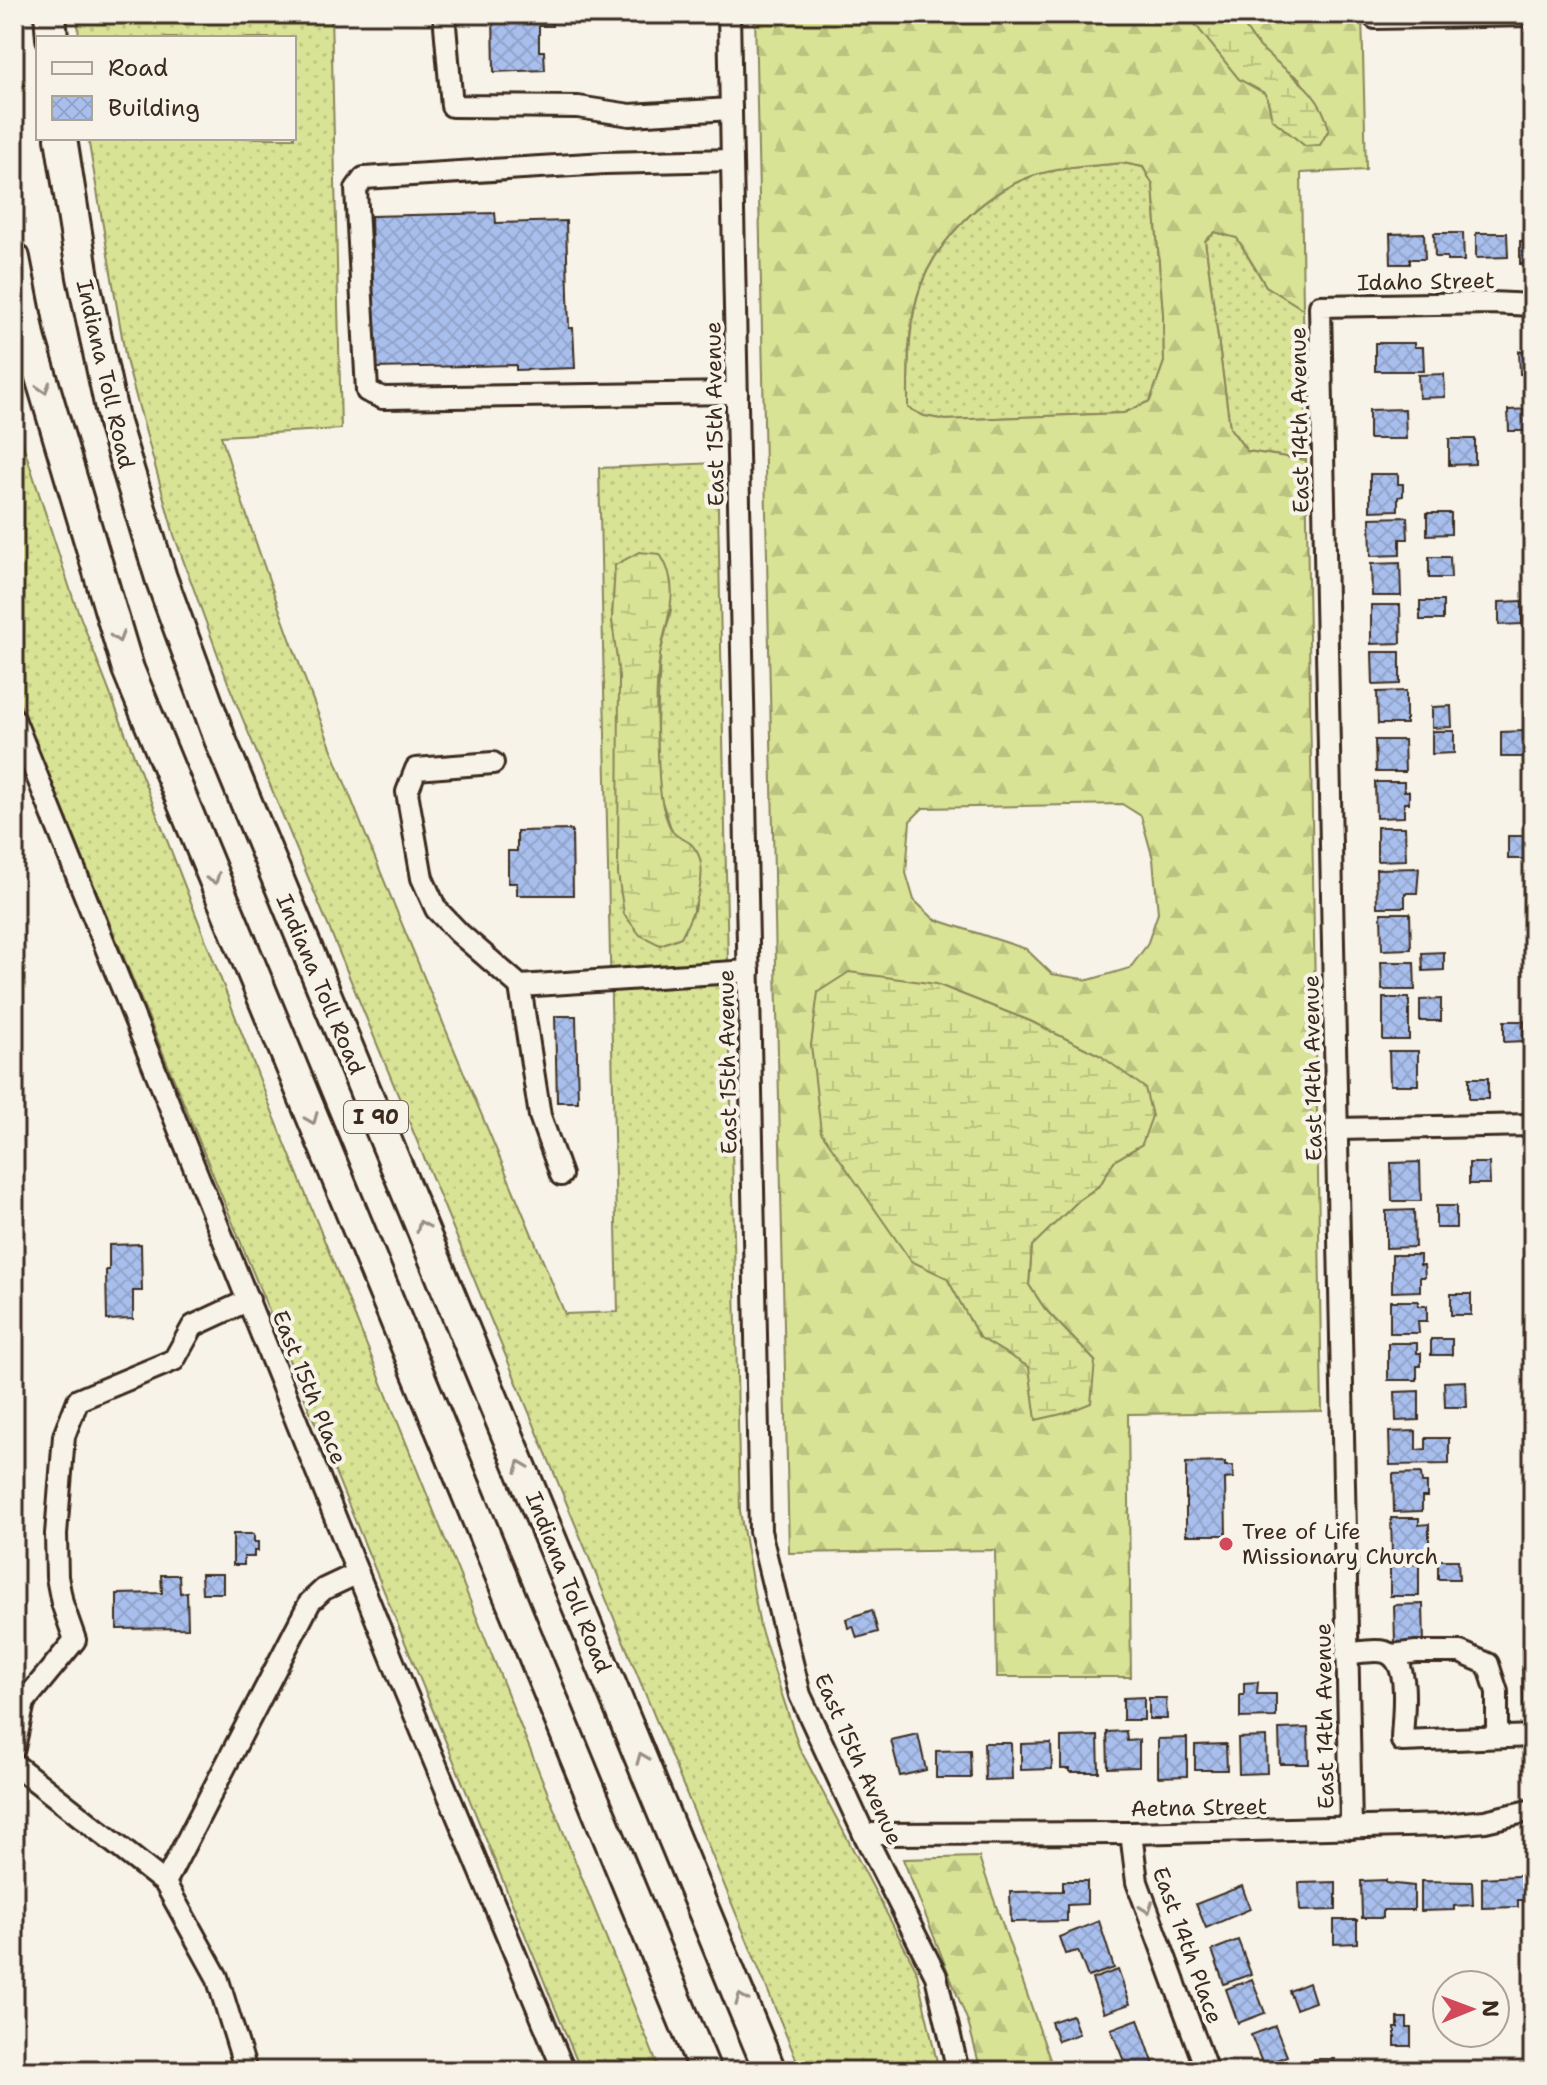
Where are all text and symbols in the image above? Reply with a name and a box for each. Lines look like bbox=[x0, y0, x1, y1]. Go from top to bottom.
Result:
legend bbox=[36, 36, 296, 140]
text: Road bbox=[108, 52, 168, 84]
text: Building bbox=[108, 92, 200, 124]
street label: Idaho Street bbox=[1357, 266, 1495, 297]
street label: Indiana Toll Road bbox=[70, 277, 141, 472]
street label: East 15th Avenue bbox=[698, 321, 731, 507]
street label: East 14th Avenue bbox=[1283, 327, 1316, 513]
one-way arrow bbox=[35, 381, 51, 394]
one-way arrow bbox=[109, 630, 125, 644]
one-way arrow bbox=[204, 871, 220, 885]
street label: Indiana Toll Road bbox=[269, 890, 372, 1079]
street label: East 15th Avenue bbox=[711, 969, 744, 1155]
street label: East 14th Avenue bbox=[1296, 975, 1329, 1161]
road number: I 90 bbox=[344, 1101, 408, 1133]
one-way arrow bbox=[303, 1111, 319, 1125]
one-way arrow bbox=[415, 1220, 431, 1234]
street label: East 15th Place bbox=[265, 1306, 354, 1468]
one-way arrow bbox=[514, 1460, 531, 1474]
street label: Indiana Toll Road bbox=[519, 1487, 618, 1677]
place label: Tree of Life Missionary Church bbox=[1242, 1517, 1438, 1571]
marker: Tree of Life Missionary Church bbox=[1217, 1535, 1235, 1553]
street label: East 14th Avenue bbox=[1308, 1623, 1341, 1809]
street label: East 15th Avenue bbox=[808, 1669, 909, 1850]
one-way arrow bbox=[635, 1752, 652, 1766]
street label: Aetna Street bbox=[1130, 1792, 1268, 1823]
street label: East 14th Place bbox=[1146, 1863, 1229, 2027]
one-way arrow bbox=[1137, 1900, 1154, 1914]
north arrow bbox=[1431, 1969, 1511, 2049]
one-way arrow bbox=[734, 1993, 750, 2007]
text: N bbox=[1476, 2000, 1505, 2018]

